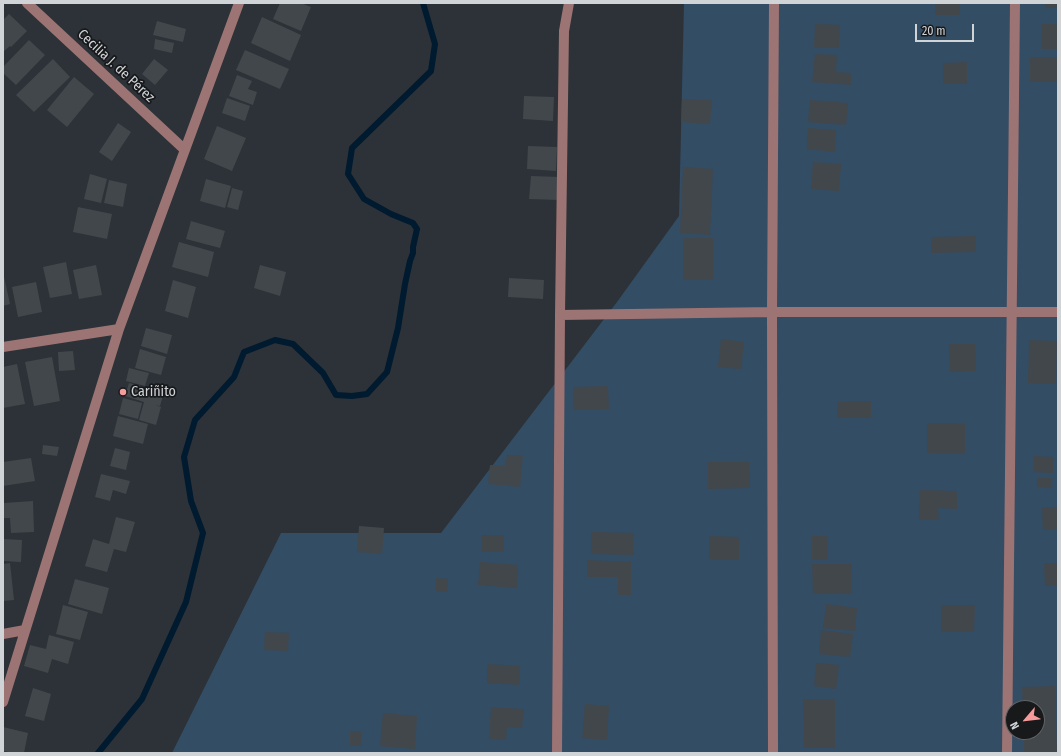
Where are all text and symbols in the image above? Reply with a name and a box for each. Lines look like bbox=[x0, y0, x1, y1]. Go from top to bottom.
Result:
scale bar bbox=[917, 16, 976, 42]
text: 20 m bbox=[922, 24, 946, 38]
street label: Cecilia J. de Pérez bbox=[74, 26, 158, 106]
place label: Cariñito bbox=[131, 384, 176, 400]
marker: Cariñito bbox=[118, 387, 128, 397]
north arrow bbox=[1005, 700, 1045, 740]
text: N bbox=[1008, 719, 1022, 731]

